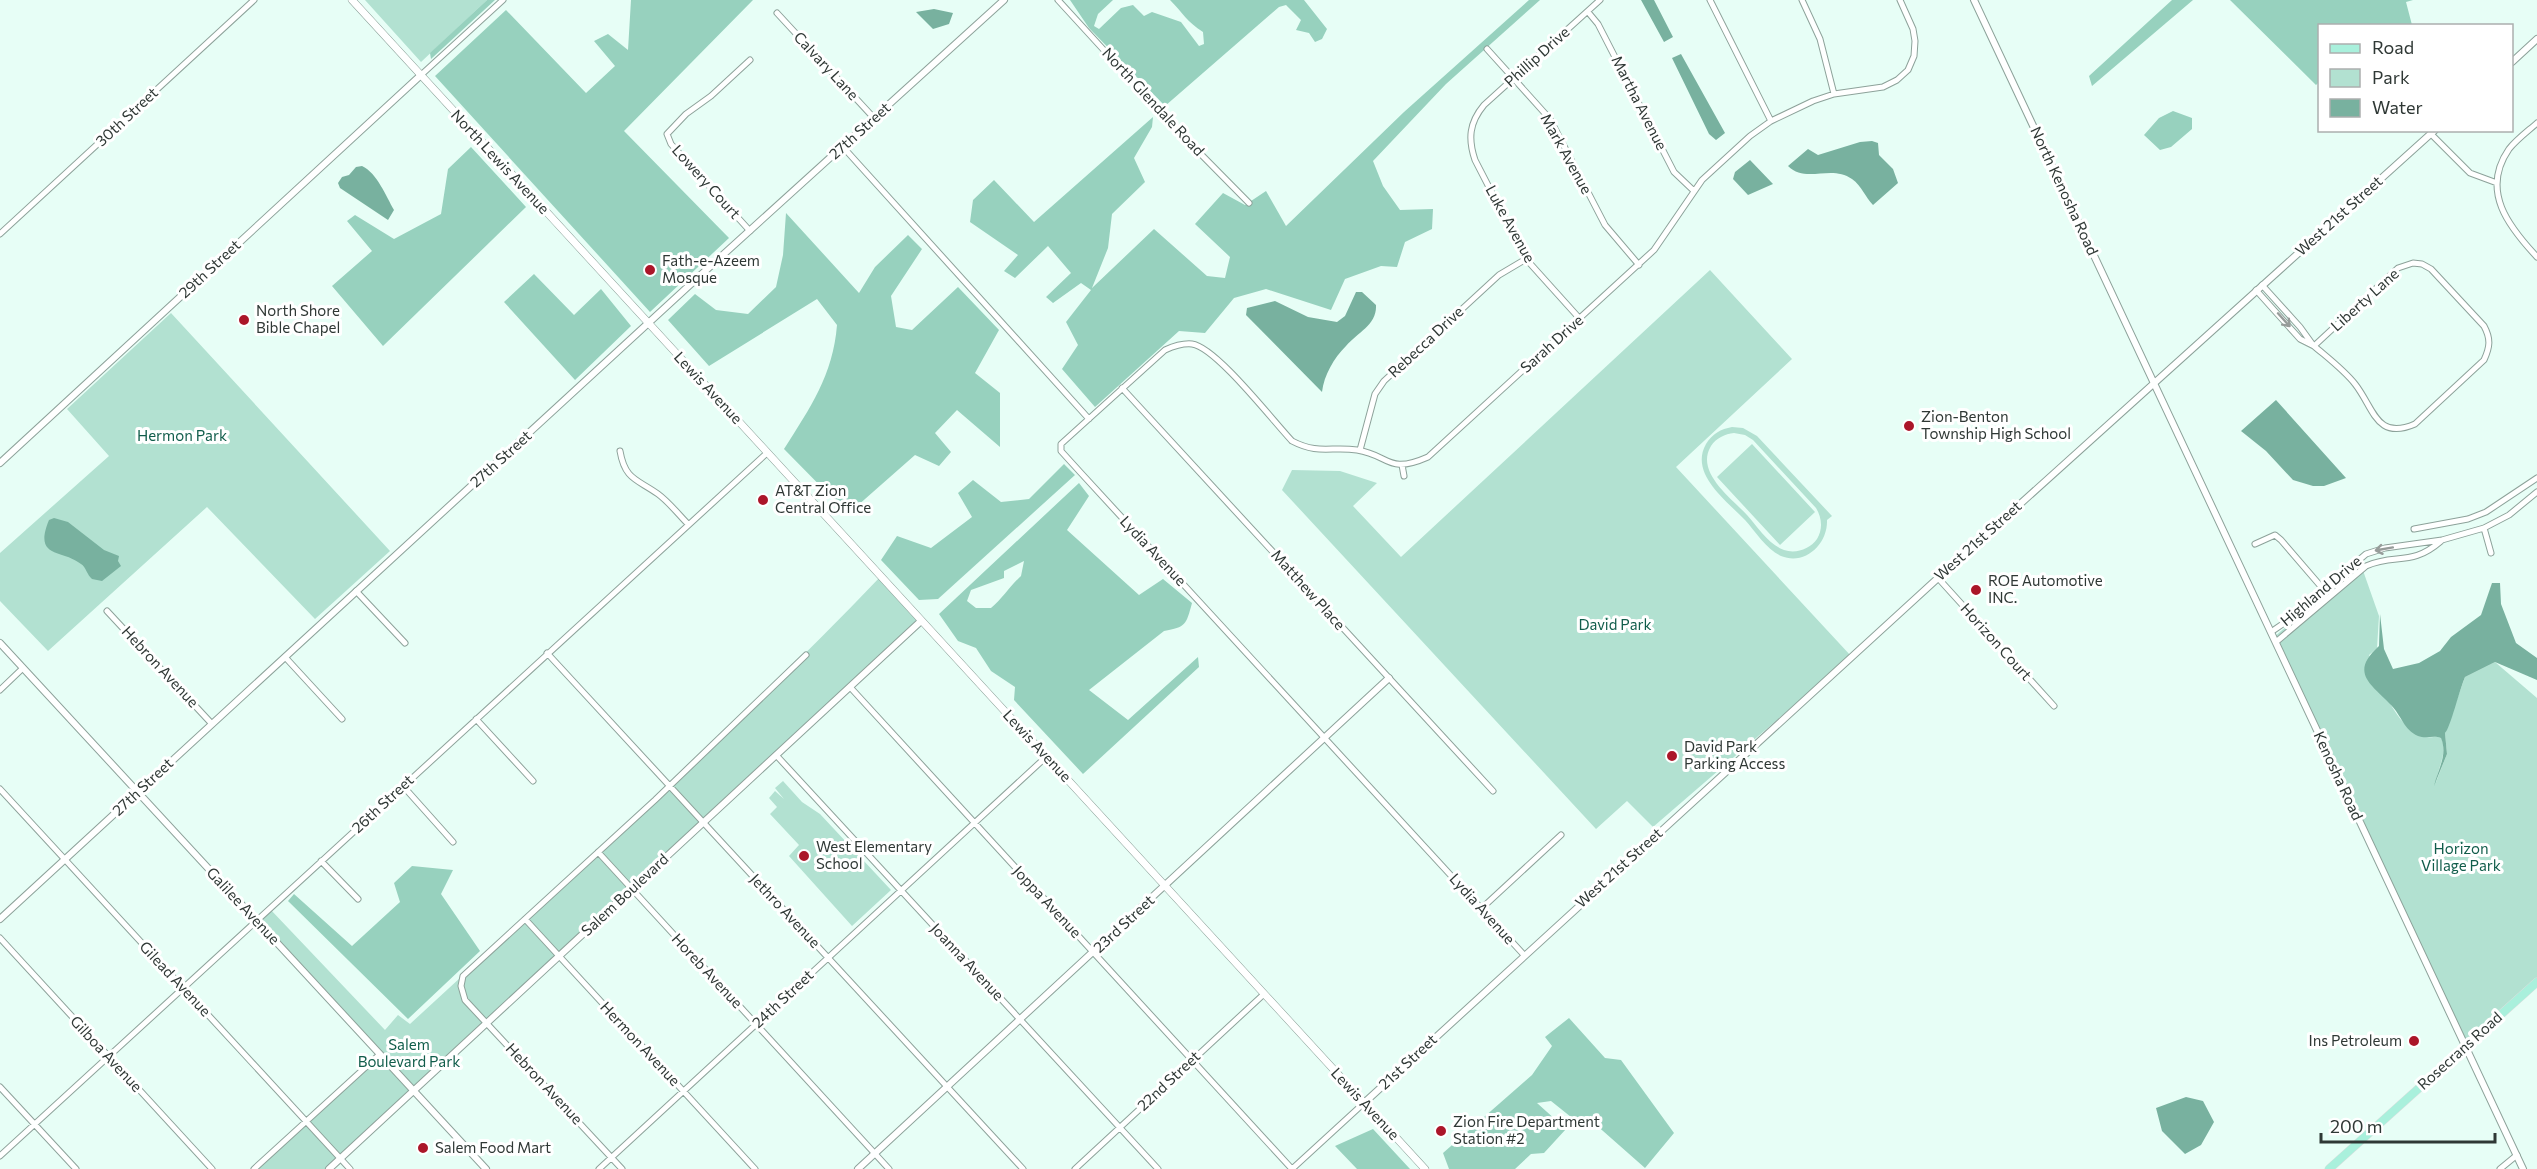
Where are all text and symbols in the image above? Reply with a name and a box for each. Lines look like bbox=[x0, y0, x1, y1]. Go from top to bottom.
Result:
street label: Phillip Drive bbox=[1500, 22, 1573, 90]
legend bbox=[2318, 24, 2513, 132]
street label: Calvary Lane bbox=[791, 27, 863, 103]
text: Road bbox=[2372, 36, 2414, 58]
street label: North Glendale Road bbox=[1099, 43, 1209, 159]
street label: Martha Avenue bbox=[1608, 52, 1671, 153]
text: Park bbox=[2372, 66, 2410, 88]
street label: 30th Street bbox=[92, 83, 161, 150]
text: Water bbox=[2372, 96, 2423, 118]
street label: 27th Street bbox=[825, 98, 894, 162]
street label: North Lewis Avenue bbox=[448, 106, 554, 217]
street label: Mark Avenue bbox=[1537, 110, 1596, 197]
street label: North Kenosha Road bbox=[2027, 123, 2103, 258]
street label: Lowery Court bbox=[669, 141, 745, 222]
street label: West 21st Street bbox=[2291, 171, 2386, 259]
street label: Luke Avenue bbox=[1482, 182, 1540, 265]
street label: 29th Street bbox=[175, 235, 244, 301]
place label: Fath-e-Azeem Mosque bbox=[662, 251, 760, 286]
marker: Fath-e-Azeem Mosque bbox=[643, 263, 657, 277]
street label: Liberty Lane bbox=[2327, 264, 2402, 334]
place label: North Shore Bible Chapel bbox=[256, 301, 340, 336]
street label: Rebecca Drive bbox=[1384, 302, 1467, 381]
street label: Sarah Drive bbox=[1516, 310, 1586, 376]
one-way arrow bbox=[2277, 312, 2291, 327]
marker: North Shore Bible Chapel bbox=[237, 313, 251, 327]
street label: Lewis Avenue bbox=[671, 348, 747, 427]
place label: Zion-Benton Township High School bbox=[1921, 407, 2071, 442]
marker: Zion-Benton Township High School bbox=[1902, 419, 1916, 433]
park label: Hermon Park bbox=[137, 426, 227, 444]
street label: 27th Street bbox=[466, 426, 535, 490]
place label: AT&T Zion Central Office bbox=[775, 481, 871, 516]
marker: AT&T Zion Central Office bbox=[756, 493, 770, 507]
street label: West 21st Street bbox=[1930, 496, 2025, 584]
street label: Lydia Avenue bbox=[1117, 512, 1191, 589]
one-way arrow bbox=[2375, 544, 2394, 555]
street label: Matthew Place bbox=[1268, 545, 1350, 633]
street label: Highland Drive bbox=[2276, 551, 2364, 629]
place label: ROE Automotive INC. bbox=[1988, 571, 2103, 606]
marker: ROE Automotive INC. bbox=[1969, 583, 1983, 597]
street label: Horizon Court bbox=[1957, 599, 2036, 684]
park label: David Park bbox=[1578, 615, 1652, 633]
street label: Hebron Avenue bbox=[119, 622, 203, 711]
street label: Lewis Avenue bbox=[1000, 706, 1076, 785]
street label: Kenosha Road bbox=[2310, 728, 2367, 823]
place label: David Park Parking Access bbox=[1684, 737, 1785, 772]
marker: David Park Parking Access bbox=[1665, 749, 1679, 763]
street label: 27th Street bbox=[108, 754, 176, 819]
street label: 26th Street bbox=[348, 770, 417, 836]
street label: West 21st Street bbox=[1571, 823, 1666, 911]
place label: West Elementary School bbox=[816, 837, 932, 872]
park label: Horizon Village Park bbox=[2421, 839, 2501, 874]
street label: Salem Boulevard bbox=[577, 849, 672, 939]
marker: West Elementary School bbox=[797, 849, 811, 863]
street label: Joppa Avenue bbox=[1010, 862, 1086, 941]
street label: Galilee Avenue bbox=[203, 863, 284, 948]
street label: Lydia Avenue bbox=[1446, 869, 1519, 947]
street label: Jethro Avenue bbox=[747, 870, 825, 951]
street label: 23rd Street bbox=[1089, 891, 1157, 956]
street label: Joanna Avenue bbox=[927, 919, 1008, 1004]
street label: Horeb Avenue bbox=[669, 929, 747, 1011]
street label: Gilead Avenue bbox=[136, 937, 215, 1020]
street label: 24th Street bbox=[748, 965, 817, 1031]
street label: Hermon Avenue bbox=[597, 997, 684, 1089]
street label: Rosecrans Road bbox=[2413, 1008, 2505, 1093]
street label: Gilboa Avenue bbox=[67, 1012, 147, 1095]
street label: 21st Street bbox=[1375, 1030, 1440, 1093]
place label: Ins Petroleum bbox=[2309, 1031, 2402, 1049]
marker: Ins Petroleum bbox=[2407, 1034, 2421, 1048]
park label: Salem Boulevard Park bbox=[358, 1035, 460, 1070]
street label: Hebron Avenue bbox=[503, 1039, 587, 1128]
street label: 22nd Street bbox=[1133, 1047, 1203, 1114]
street label: Lewis Avenue bbox=[1328, 1064, 1404, 1143]
scale bar bbox=[2321, 1106, 2495, 1144]
place label: Zion Fire Department Station #2 bbox=[1453, 1112, 1600, 1147]
text: 200 m bbox=[2330, 1115, 2383, 1137]
marker: Zion Fire Department Station #2 bbox=[1434, 1124, 1448, 1138]
place label: Salem Food Mart bbox=[435, 1138, 551, 1156]
marker: Salem Food Mart bbox=[416, 1141, 430, 1155]

